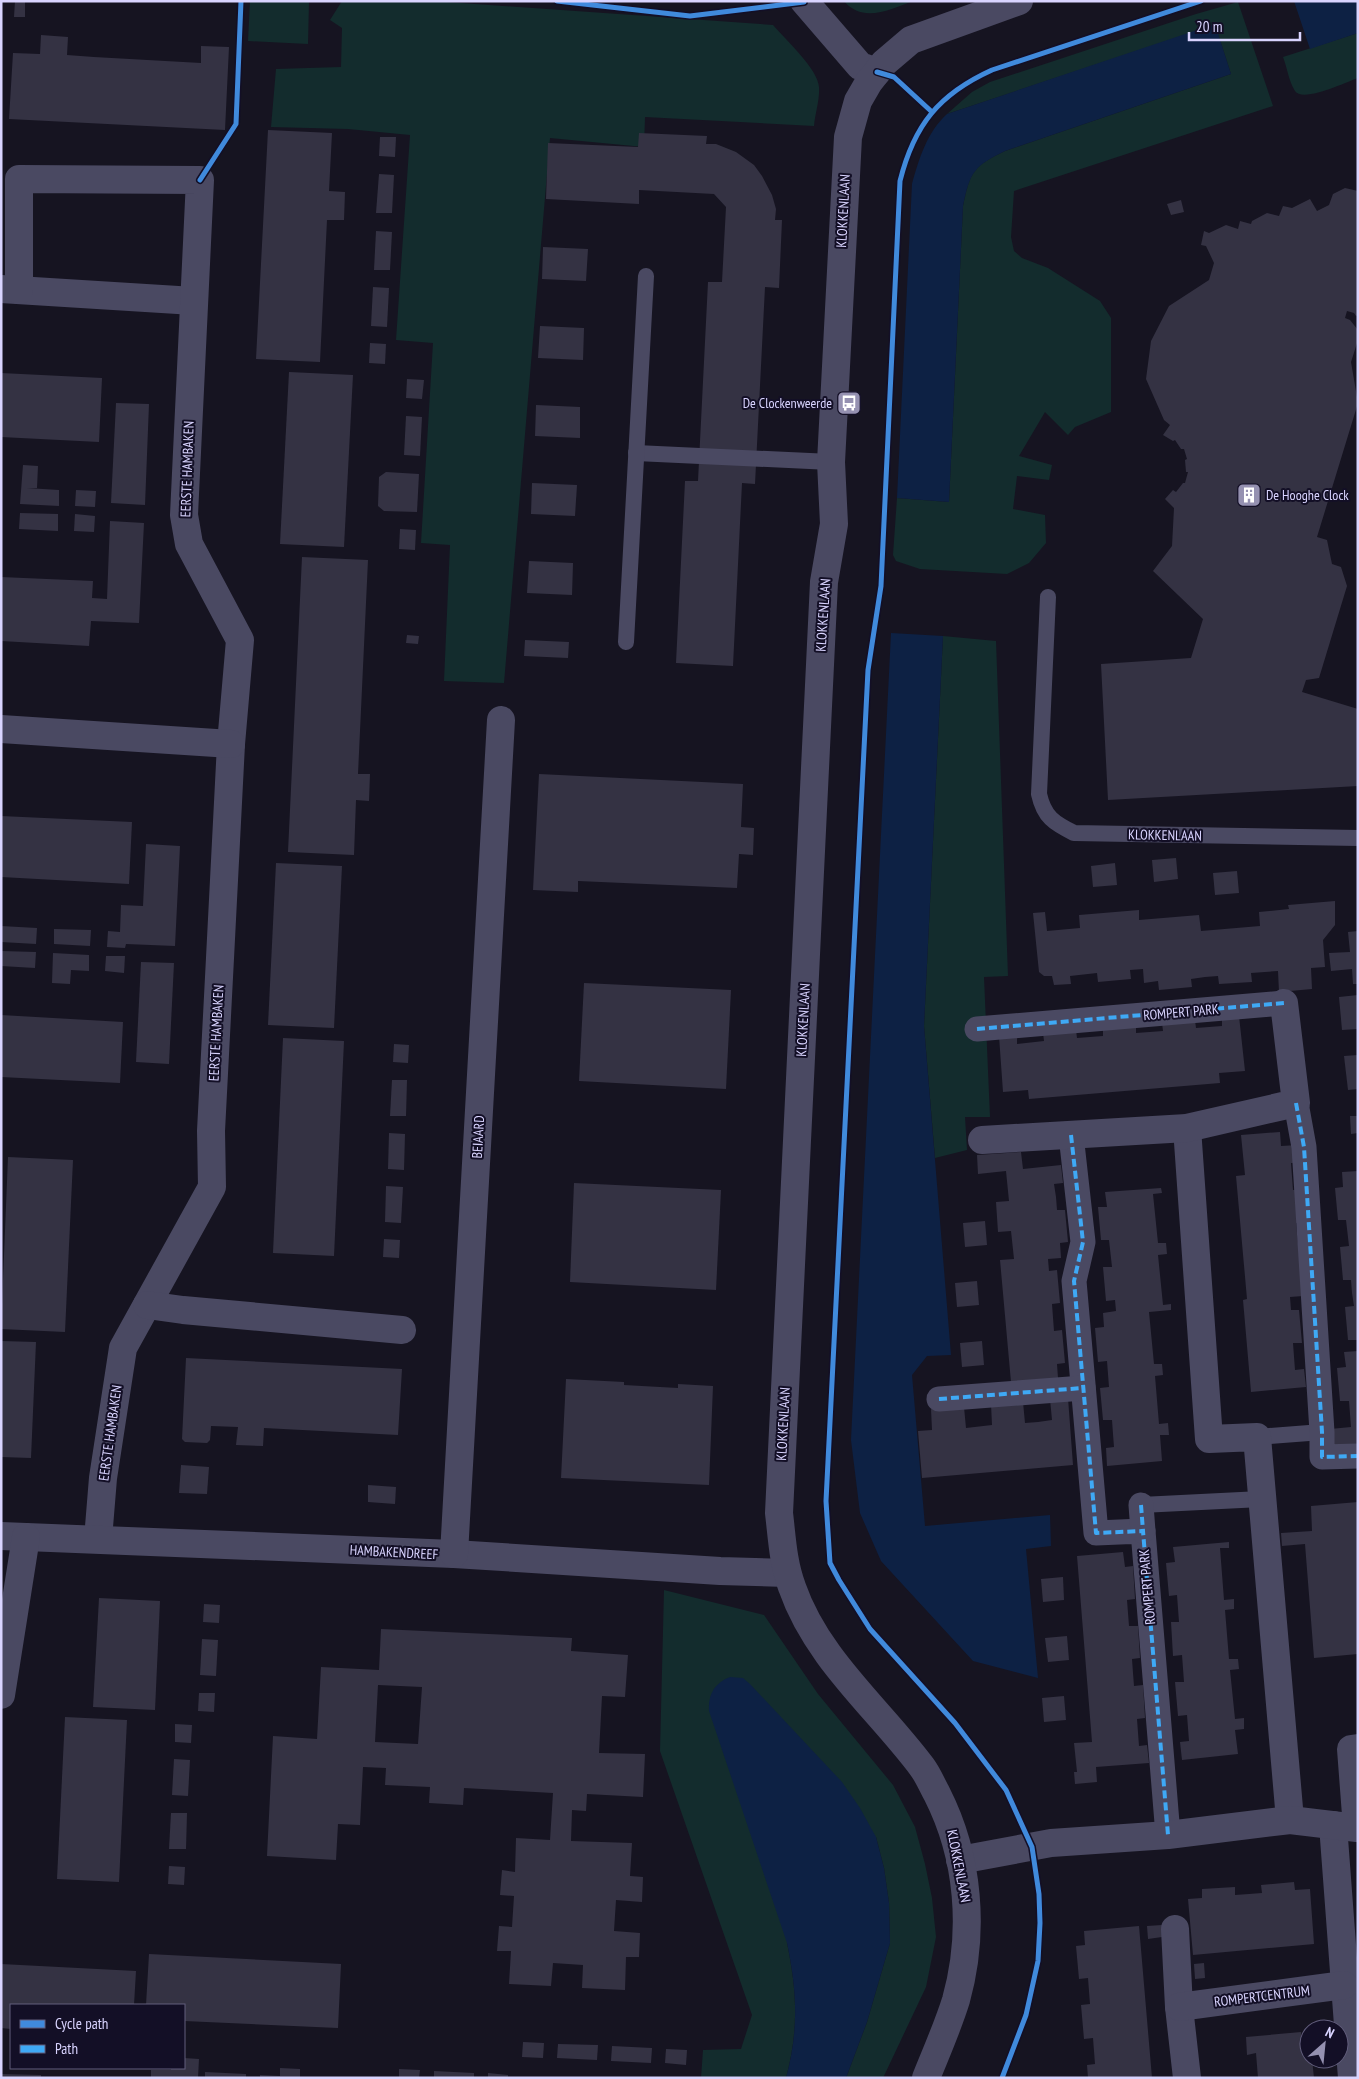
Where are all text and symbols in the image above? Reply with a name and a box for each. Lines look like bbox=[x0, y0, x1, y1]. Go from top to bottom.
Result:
scale bar bbox=[1189, 10, 1300, 42]
text: 20 m bbox=[1196, 17, 1222, 36]
street label: KLOKKENLAAN bbox=[832, 174, 854, 248]
bus stop icon: De Clockenweerde bbox=[836, 390, 862, 416]
place label: De Clockenweerde bbox=[743, 394, 832, 412]
street label: EERSTE HAMBAKEN bbox=[176, 420, 198, 518]
building icon: De Hooghe Clock bbox=[1236, 482, 1262, 508]
place label: De Hooghe Clock bbox=[1266, 486, 1349, 504]
street label: KLOKKENLAAN bbox=[811, 578, 835, 652]
street label: KLOKKENLAAN bbox=[1128, 825, 1202, 845]
street label: KLOKKENLAAN bbox=[792, 983, 814, 1057]
street label: EERSTE HAMBAKEN bbox=[204, 984, 228, 1082]
street label: ROMPERT PARK bbox=[1142, 1000, 1220, 1024]
street label: BEIAARD bbox=[468, 1115, 488, 1159]
street label: EERSTE HAMBAKEN bbox=[94, 1384, 126, 1482]
street label: KLOKKENLAAN bbox=[772, 1387, 794, 1461]
street label: HAMBAKENDREEF bbox=[349, 1541, 439, 1563]
street label: ROMPERT PARK bbox=[1135, 1548, 1159, 1626]
street label: KLOKKENLAAN bbox=[943, 1828, 975, 1904]
street label: ROMPERTCENTRUM bbox=[1213, 1981, 1311, 2011]
legend bbox=[10, 2004, 185, 2069]
text: Cycle path bbox=[55, 2014, 108, 2033]
north arrow bbox=[1299, 2019, 1349, 2069]
text: N bbox=[1322, 2023, 1337, 2042]
text: Path bbox=[55, 2039, 78, 2058]

